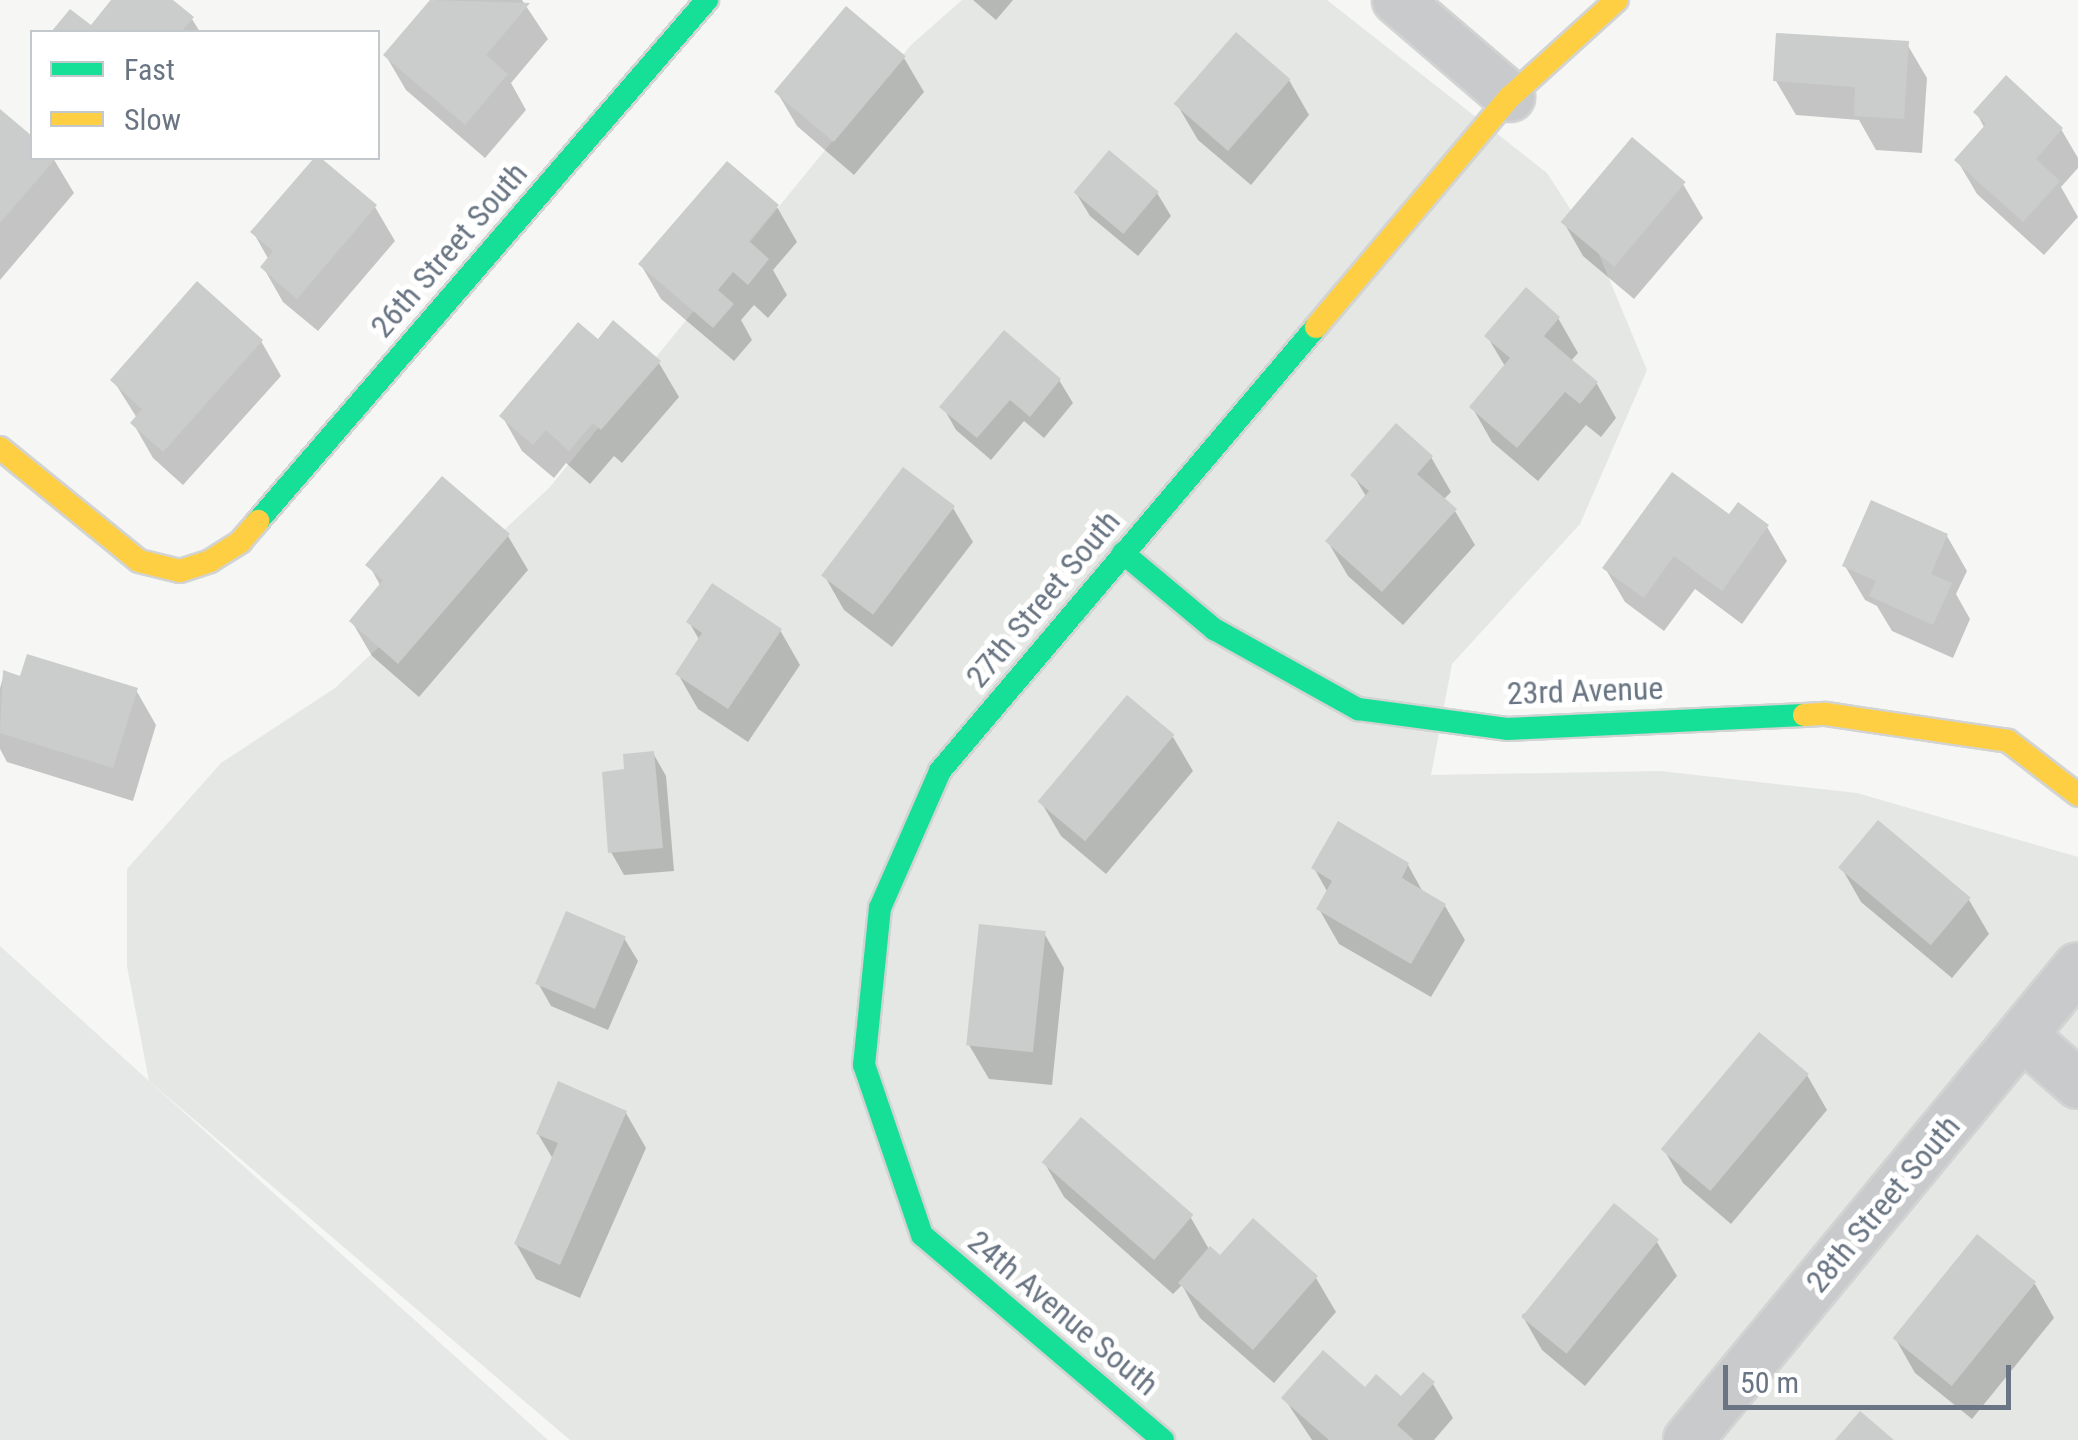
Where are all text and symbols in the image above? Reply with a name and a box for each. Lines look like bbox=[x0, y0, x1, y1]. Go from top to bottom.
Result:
legend bbox=[30, 30, 380, 160]
text: Fast bbox=[124, 52, 175, 87]
text: Slow bbox=[124, 102, 181, 137]
street label: 26th Street South bbox=[363, 155, 535, 345]
street label: 27th Street South bbox=[958, 503, 1128, 695]
street label: 23rd Avenue bbox=[1506, 669, 1664, 713]
street label: 28th Street South bbox=[1798, 1108, 1968, 1300]
street label: 24th Avenue South bbox=[960, 1222, 1166, 1404]
scale bar bbox=[1728, 1345, 2016, 1407]
text: 50 m bbox=[1740, 1365, 1799, 1400]

